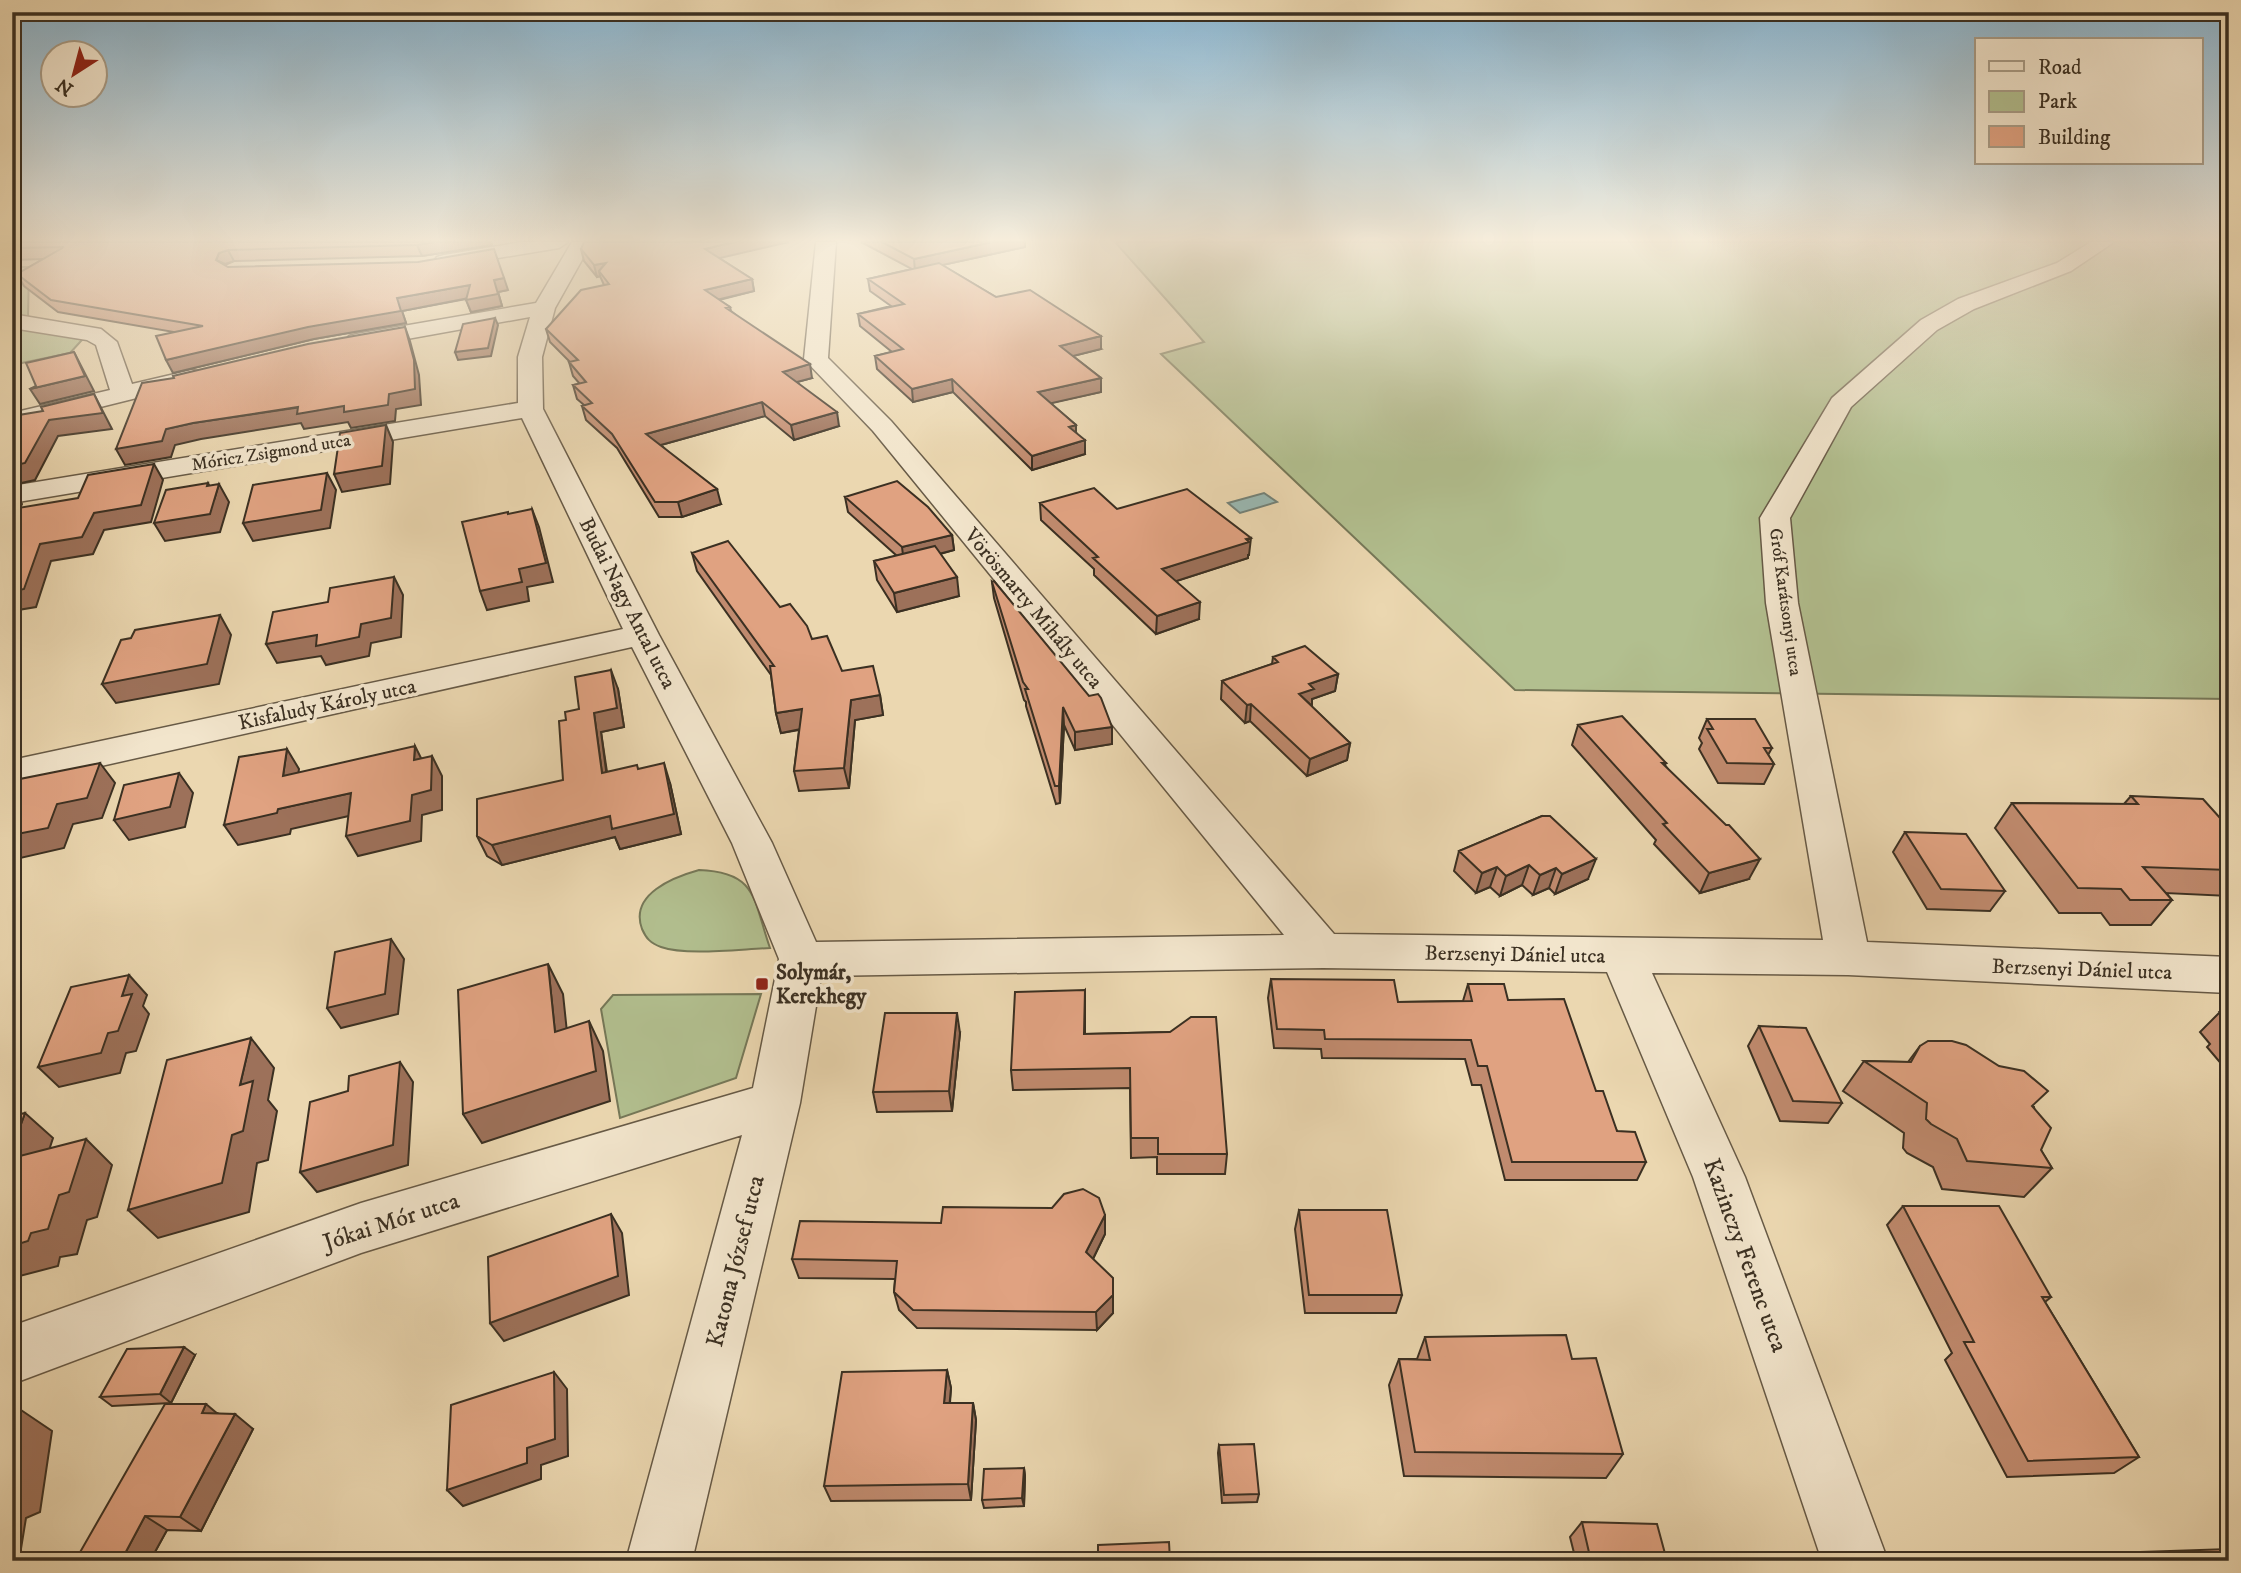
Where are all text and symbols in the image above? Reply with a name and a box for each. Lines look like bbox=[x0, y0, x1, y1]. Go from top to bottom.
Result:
north arrow bbox=[38, 38, 108, 108]
legend bbox=[1975, 38, 2202, 164]
text: Road bbox=[2038, 55, 2082, 81]
text: N bbox=[51, 72, 78, 100]
text: Park bbox=[2038, 89, 2078, 115]
text: Building bbox=[2038, 125, 2111, 151]
street label: Móricz Zsigmond utca bbox=[190, 429, 353, 476]
street label: Budai Nagy Antal utca bbox=[573, 513, 682, 694]
street label: Vörösmarty Mihály utca bbox=[958, 522, 1108, 694]
street label: Gróf Karátsonyi utca bbox=[1764, 527, 1806, 678]
street label: Kisfaludy Károly utca bbox=[236, 673, 418, 737]
street label: Berzsenyi Dániel utca bbox=[1424, 940, 1606, 970]
street label: Berzsenyi Dániel utca bbox=[1991, 954, 2173, 986]
place label: Solymár, Kerekhegy bbox=[776, 960, 867, 1010]
marker: Solymár, Kerekhegy bbox=[754, 976, 770, 992]
street label: Kazinczy Ferenc utca bbox=[1696, 1154, 1794, 1357]
street label: Katona József utca bbox=[700, 1171, 772, 1350]
street label: Jókai Mór utca bbox=[318, 1186, 464, 1259]

